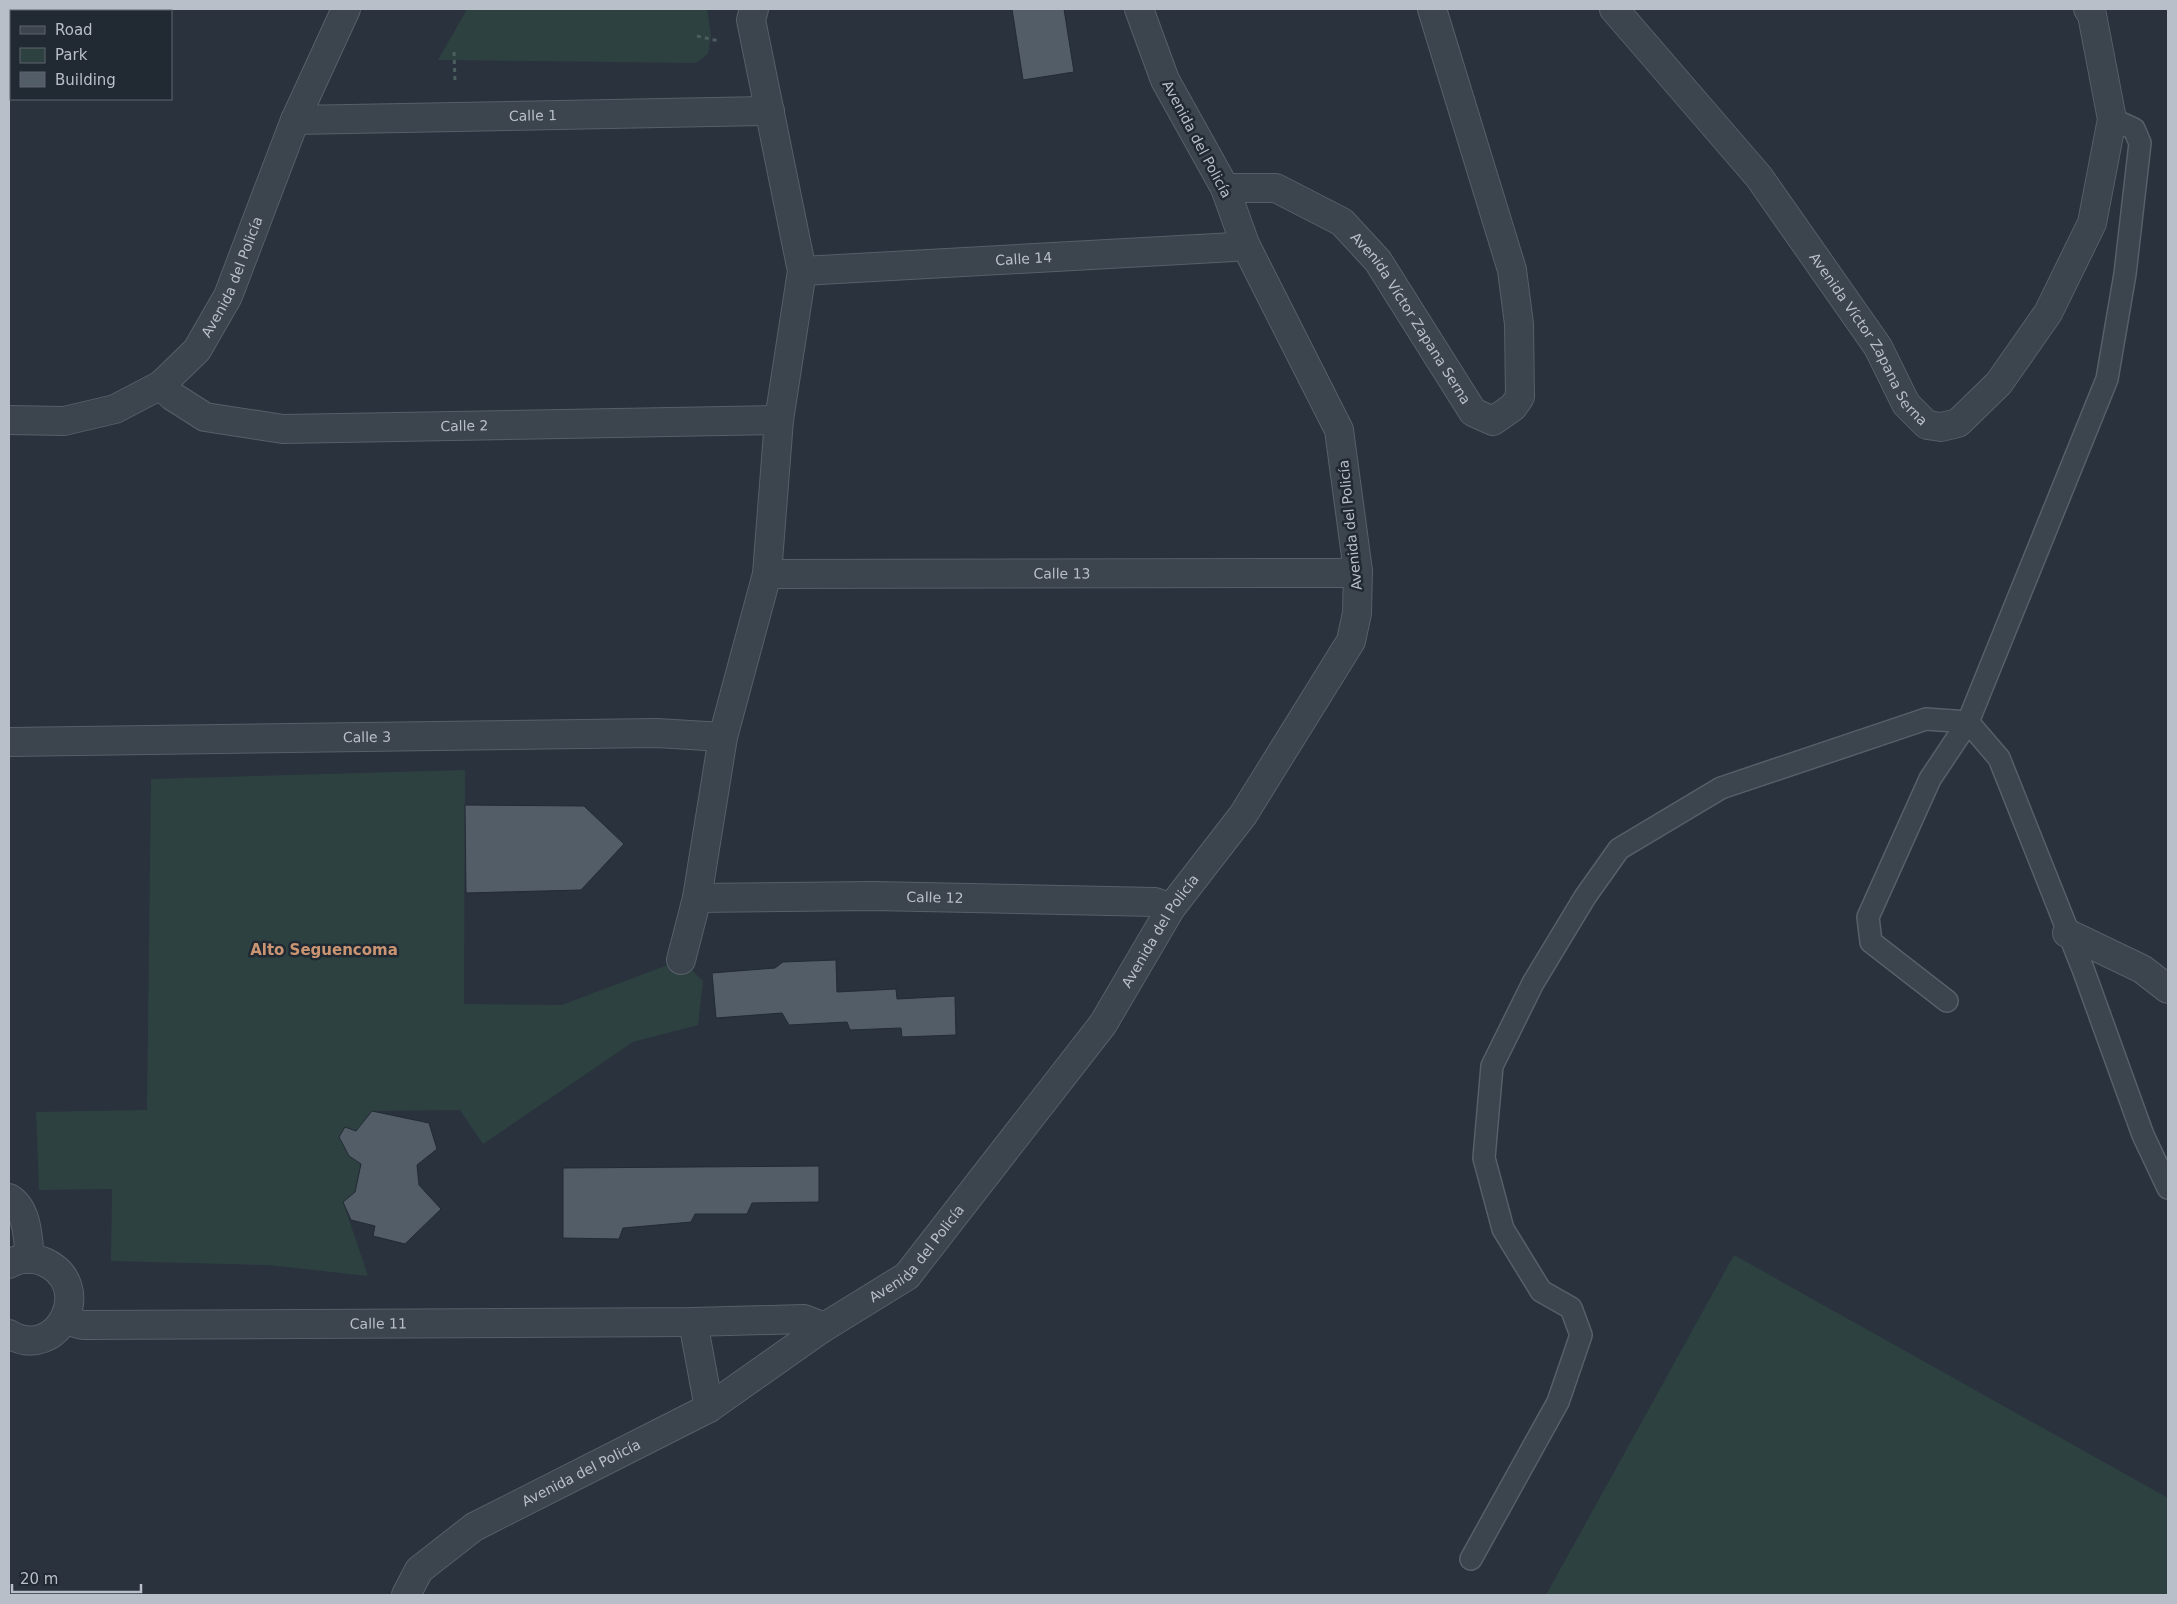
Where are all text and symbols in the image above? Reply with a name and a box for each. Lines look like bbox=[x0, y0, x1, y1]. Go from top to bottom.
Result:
legend bbox=[10, 10, 172, 100]
text: Road bbox=[55, 21, 93, 39]
text: Park bbox=[55, 46, 88, 64]
text: Building bbox=[55, 71, 116, 89]
street label: Avenida del Policía bbox=[1159, 78, 1235, 200]
street label: Calle 1 bbox=[509, 107, 557, 124]
street label: Avenida del Policía bbox=[198, 214, 266, 340]
street label: Avenida Víctor Zapana Serna bbox=[1348, 229, 1474, 407]
street label: Calle 14 bbox=[995, 249, 1053, 268]
street label: Avenida Víctor Zapana Serna bbox=[1806, 250, 1931, 429]
street label: Calle 2 bbox=[440, 417, 489, 434]
street label: Avenida del Policía bbox=[1335, 459, 1365, 591]
street label: Calle 13 bbox=[1033, 565, 1091, 582]
street label: Calle 3 bbox=[343, 729, 391, 745]
street label: Avenida del Policía bbox=[1118, 871, 1202, 990]
street label: Calle 12 bbox=[906, 889, 964, 906]
district label: Alto Seguencoma bbox=[250, 941, 398, 959]
street label: Avenida del Policía bbox=[866, 1202, 967, 1305]
street label: Calle 11 bbox=[350, 1315, 407, 1332]
street label: Avenida del Policía bbox=[519, 1436, 643, 1509]
scale bar bbox=[12, 1562, 141, 1594]
text: 20 m bbox=[20, 1570, 58, 1588]

